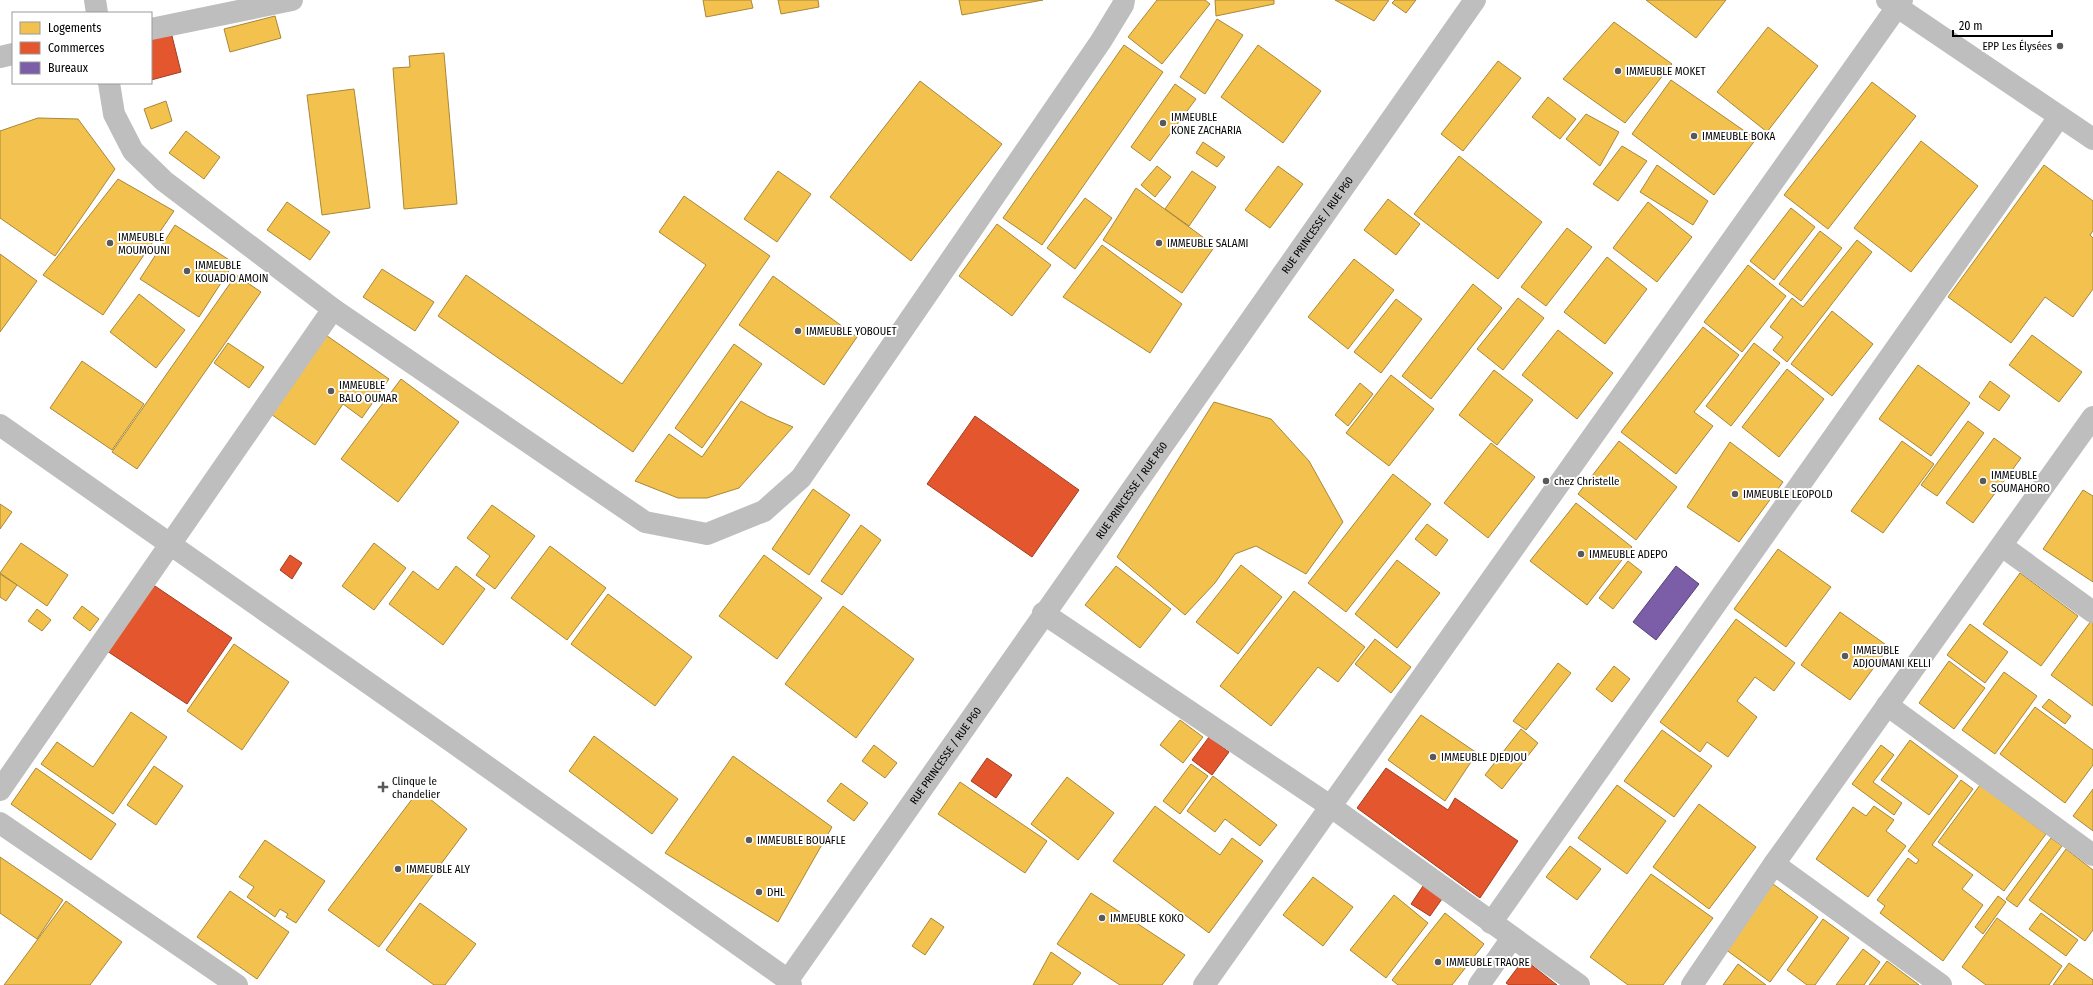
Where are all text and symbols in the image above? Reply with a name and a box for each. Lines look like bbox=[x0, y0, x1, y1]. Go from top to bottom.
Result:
legend bbox=[12, 12, 152, 84]
scale bar bbox=[1953, 12, 2052, 38]
text: 20 m bbox=[1959, 19, 1983, 33]
text: Logements bbox=[48, 21, 101, 35]
place label: EPP Les Élysées bbox=[1982, 39, 2052, 53]
text: Commerces bbox=[48, 41, 104, 55]
marker: EPP Les Élysées bbox=[2055, 41, 2065, 51]
text: Bureaux bbox=[48, 61, 89, 75]
place label: IMMEUBLE MOKET bbox=[1626, 65, 1706, 78]
marker: IMMEUBLE MOKET bbox=[1613, 66, 1623, 76]
place label: IMMEUBLE KONE ZACHARIA bbox=[1171, 111, 1242, 137]
marker: IMMEUBLE KONE ZACHARIA bbox=[1158, 118, 1168, 128]
place label: IMMEUBLE BOKA bbox=[1702, 130, 1776, 143]
marker: IMMEUBLE BOKA bbox=[1689, 131, 1699, 141]
street label: RUE PRINCESSE / RUE P60 bbox=[1279, 174, 1356, 276]
place label: IMMEUBLE MOUMOUNI bbox=[118, 231, 170, 257]
place label: IMMEUBLE SALAMI bbox=[1167, 237, 1248, 250]
marker: IMMEUBLE MOUMOUNI bbox=[105, 238, 115, 248]
marker: IMMEUBLE SALAMI bbox=[1154, 238, 1164, 248]
place label: IMMEUBLE KOUADIO AMOIN bbox=[195, 259, 268, 285]
marker: IMMEUBLE KOUADIO AMOIN bbox=[182, 266, 192, 276]
place label: IMMEUBLE YOBOUET bbox=[806, 325, 897, 338]
marker: IMMEUBLE YOBOUET bbox=[793, 326, 803, 336]
place label: IMMEUBLE BALO OUMAR bbox=[339, 379, 398, 405]
marker: IMMEUBLE BALO OUMAR bbox=[326, 386, 336, 396]
street label: RUE PRINCESSE / RUE P60 bbox=[1093, 439, 1170, 542]
place label: IMMEUBLE SOUMAHORO bbox=[1991, 469, 2050, 495]
place label: chez Christelle bbox=[1554, 475, 1619, 488]
marker: chez Christelle bbox=[1541, 476, 1551, 486]
marker: IMMEUBLE SOUMAHORO bbox=[1978, 476, 1988, 486]
place label: IMMEUBLE LEOPOLD bbox=[1743, 488, 1833, 501]
marker: IMMEUBLE LEOPOLD bbox=[1730, 489, 1740, 499]
place label: IMMEUBLE ADEPO bbox=[1589, 548, 1668, 561]
marker: IMMEUBLE ADEPO bbox=[1576, 549, 1586, 559]
place label: IMMEUBLE ADJOUMANI KELLI bbox=[1853, 644, 1931, 670]
marker: IMMEUBLE ADJOUMANI KELLI bbox=[1840, 651, 1850, 661]
street label: RUE PRINCESSE / RUE P60 bbox=[907, 705, 984, 807]
place label: IMMEUBLE DJEDJOU bbox=[1441, 751, 1527, 764]
marker: IMMEUBLE DJEDJOU bbox=[1428, 752, 1438, 762]
place label: Clinque le chandelier bbox=[392, 775, 440, 801]
marker: Clinque le chandelier bbox=[377, 781, 389, 793]
place label: IMMEUBLE BOUAFLE bbox=[757, 834, 846, 847]
marker: IMMEUBLE BOUAFLE bbox=[744, 835, 754, 845]
place label: IMMEUBLE ALY bbox=[406, 863, 470, 876]
marker: IMMEUBLE ALY bbox=[393, 864, 403, 874]
place label: DHL bbox=[767, 886, 785, 899]
marker: DHL bbox=[754, 887, 764, 897]
place label: IMMEUBLE KOKO bbox=[1110, 912, 1184, 925]
marker: IMMEUBLE KOKO bbox=[1097, 913, 1107, 923]
place label: IMMEUBLE TRAORE bbox=[1446, 956, 1530, 969]
marker: IMMEUBLE TRAORE bbox=[1433, 957, 1443, 967]

